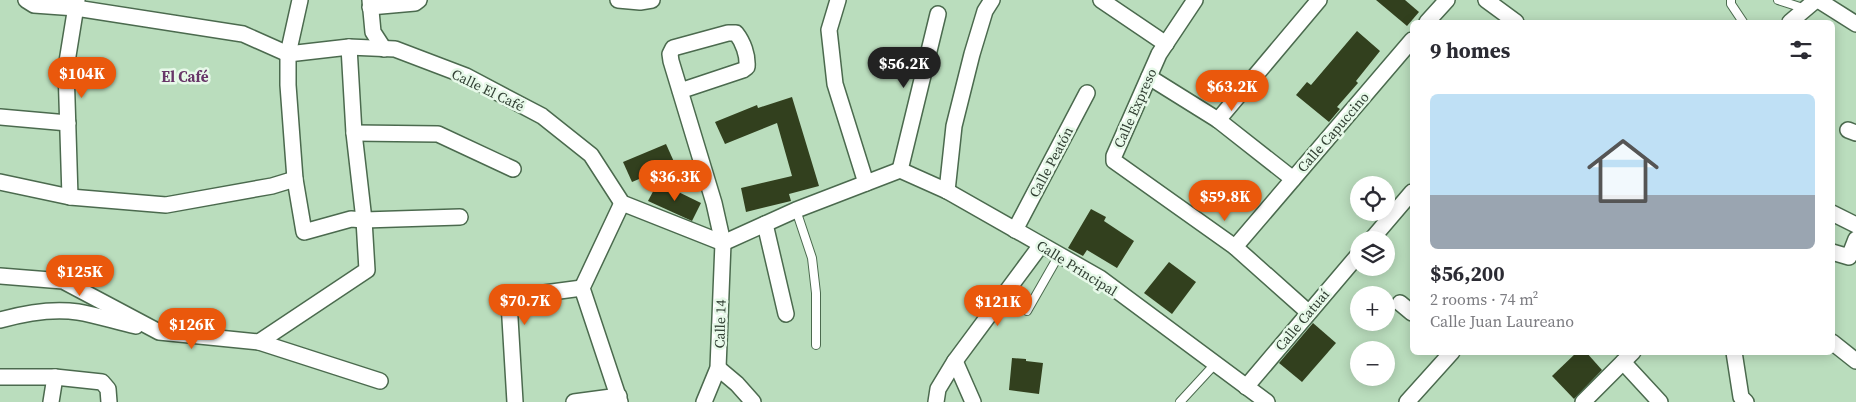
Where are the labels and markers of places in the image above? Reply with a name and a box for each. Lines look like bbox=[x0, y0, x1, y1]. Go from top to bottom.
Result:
pin: $56.2K bbox=[863, 46, 945, 89]
pin: $104K bbox=[47, 56, 117, 99]
pin: $63.2K bbox=[1191, 70, 1273, 112]
pin: $36.3K bbox=[634, 160, 716, 202]
pin: $59.8K bbox=[1184, 180, 1266, 222]
pin: $125K bbox=[45, 254, 115, 297]
pin: $70.7K bbox=[484, 284, 566, 326]
pin: $121K bbox=[963, 284, 1033, 327]
pin: $126K bbox=[157, 308, 227, 350]

